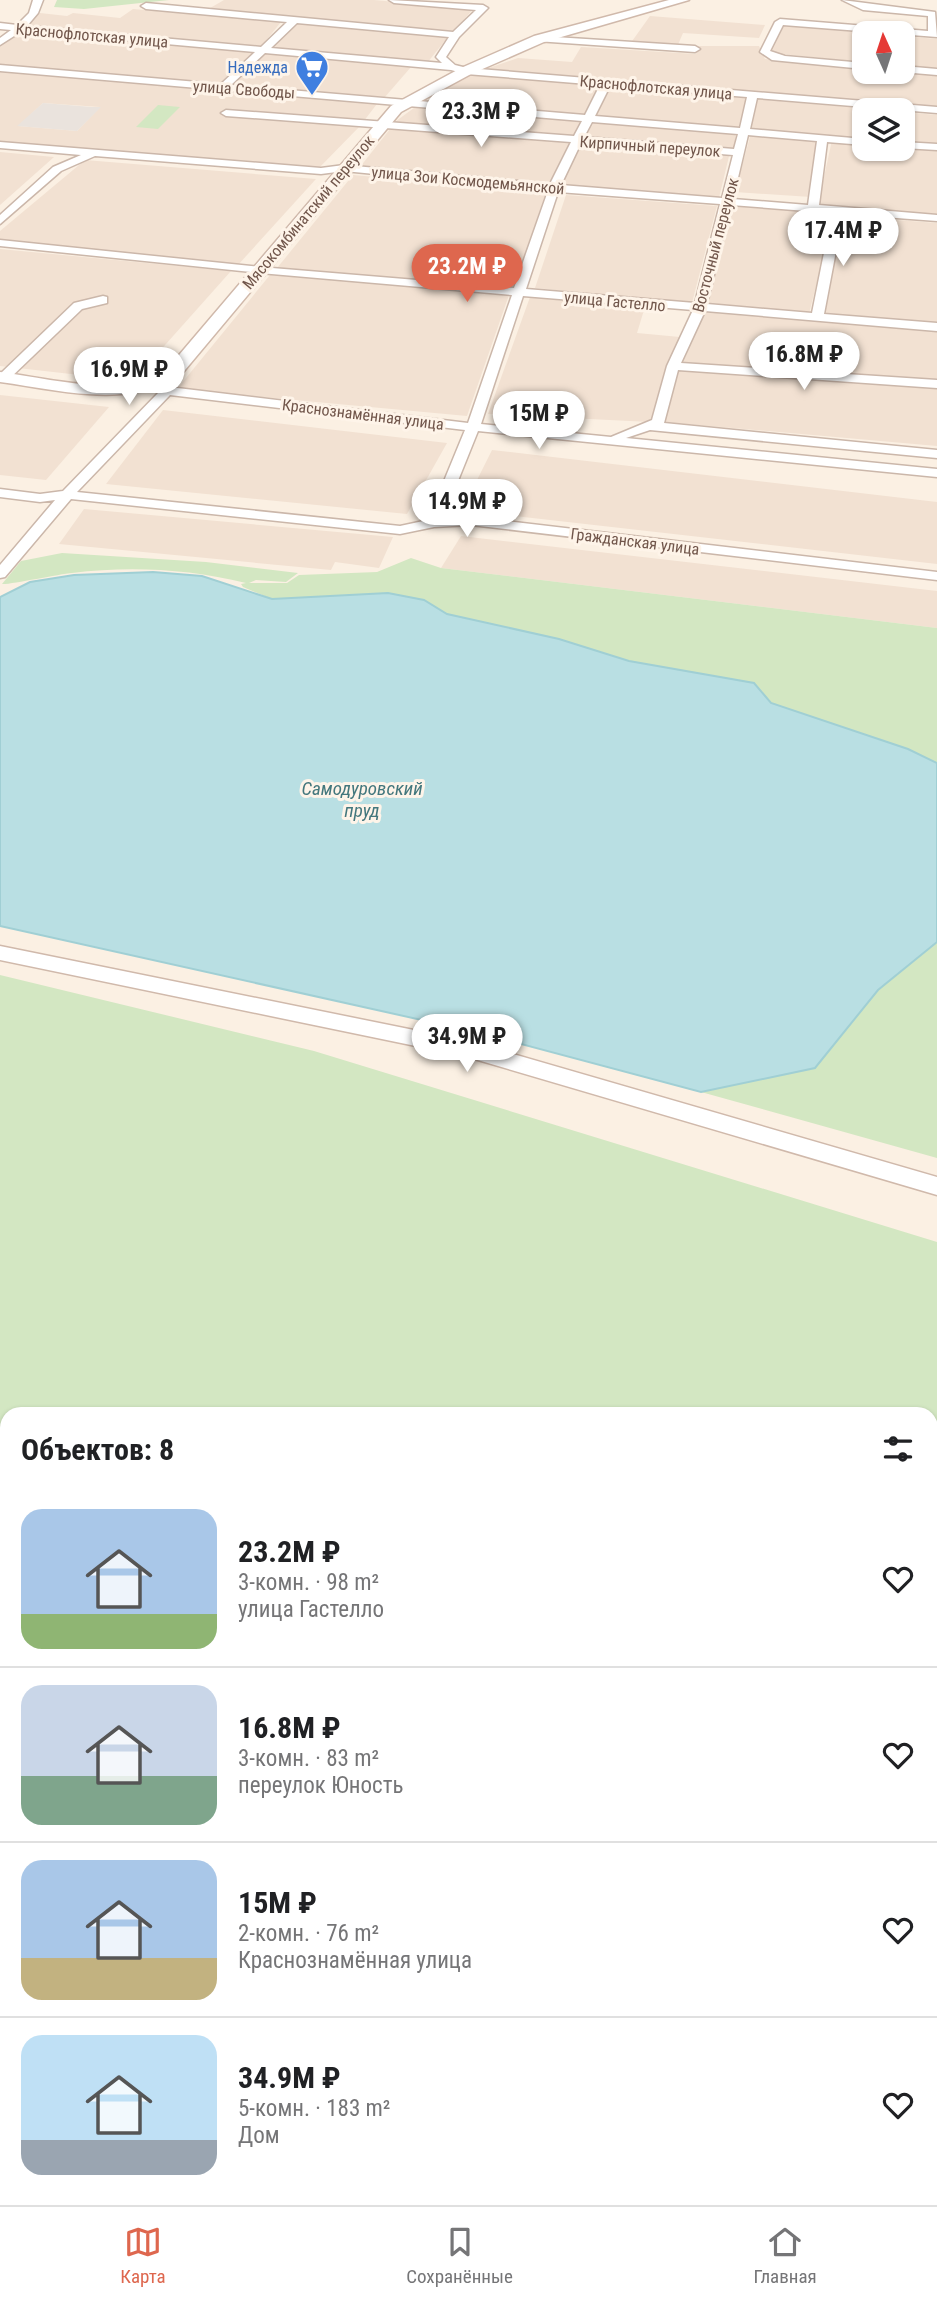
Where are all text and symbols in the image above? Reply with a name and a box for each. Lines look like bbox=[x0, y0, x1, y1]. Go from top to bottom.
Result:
street label: Краснофлотская улица bbox=[15, 19, 169, 52]
north arrow bbox=[852, 21, 915, 84]
map controls bbox=[852, 21, 915, 161]
supermarket icon: Надежда bbox=[293, 48, 331, 97]
place label: Надежда bbox=[227, 58, 288, 77]
street label: Краснофлотская улица bbox=[579, 71, 733, 104]
street label: улица Свободы bbox=[192, 76, 296, 103]
pin: 23.3M ₽ bbox=[416, 90, 546, 149]
text: 23.3M ₽ bbox=[442, 98, 520, 125]
button: layers bbox=[852, 98, 915, 161]
street label: Мясокомбинатский переулок bbox=[238, 131, 379, 293]
street label: Кирпичный переулок bbox=[579, 132, 721, 161]
street label: улица Зои Космодемьянской bbox=[371, 163, 565, 198]
street label: Восточный переулок bbox=[688, 176, 743, 314]
pin: 17.4M ₽ bbox=[778, 208, 908, 268]
text: 17.4M ₽ bbox=[804, 217, 882, 244]
pin: 23.2M ₽ bbox=[402, 244, 532, 304]
text: 23.2M ₽ bbox=[428, 253, 506, 280]
street label: улица Гастелло bbox=[564, 288, 666, 315]
pin: 16.8M ₽ bbox=[739, 332, 869, 392]
text: 16.8M ₽ bbox=[765, 341, 843, 368]
pin: 16.9M ₽ bbox=[64, 348, 194, 407]
text: 16.9M ₽ bbox=[90, 356, 168, 383]
pin: 15M ₽ bbox=[490, 392, 588, 451]
street label: Краснознамённая улица bbox=[281, 395, 445, 434]
text: 15M ₽ bbox=[509, 400, 569, 427]
pin: 14.9M ₽ bbox=[402, 480, 532, 539]
text: 14.9M ₽ bbox=[428, 488, 506, 515]
street label: Гражданская улица bbox=[569, 524, 700, 559]
water label: Самодуровский пруд bbox=[301, 777, 423, 822]
pin: 34.9M ₽ bbox=[402, 1014, 532, 1074]
text: 34.9M ₽ bbox=[428, 1023, 506, 1050]
icon: filters bbox=[879, 1430, 917, 1468]
text: Объектов: 8 bbox=[21, 1432, 174, 1467]
text: 23.2M ₽ bbox=[238, 1534, 341, 1569]
icon: home bbox=[77, 1537, 161, 1621]
icon: heart bbox=[879, 1560, 917, 1598]
text: 3-комн. · 98 m² bbox=[238, 1569, 379, 1596]
text: улица Гастелло bbox=[238, 1596, 384, 1623]
text: 16.8M ₽ bbox=[238, 1710, 341, 1745]
icon: home bbox=[77, 1713, 161, 1797]
icon: heart bbox=[879, 1736, 917, 1774]
text: 3-комн. · 83 m² bbox=[238, 1745, 379, 1772]
text: переулок Юность bbox=[238, 1772, 403, 1799]
text: 15M ₽ bbox=[238, 1885, 317, 1920]
icon: home bbox=[77, 1888, 161, 1972]
icon: heart bbox=[879, 1911, 917, 1949]
text: 2-комн. · 76 m² bbox=[238, 1920, 379, 1947]
text: Краснознамённая улица bbox=[238, 1947, 472, 1974]
text: 34.9M ₽ bbox=[238, 2060, 341, 2095]
icon: home bbox=[77, 2063, 161, 2147]
icon: heart bbox=[879, 2086, 917, 2124]
text: 5-комн. · 183 m² bbox=[238, 2095, 390, 2122]
text: Дом bbox=[238, 2122, 280, 2149]
tab: Карта bbox=[120, 2223, 166, 2288]
tab: Сохранённые bbox=[406, 2223, 513, 2288]
tab: Главная bbox=[753, 2223, 817, 2288]

